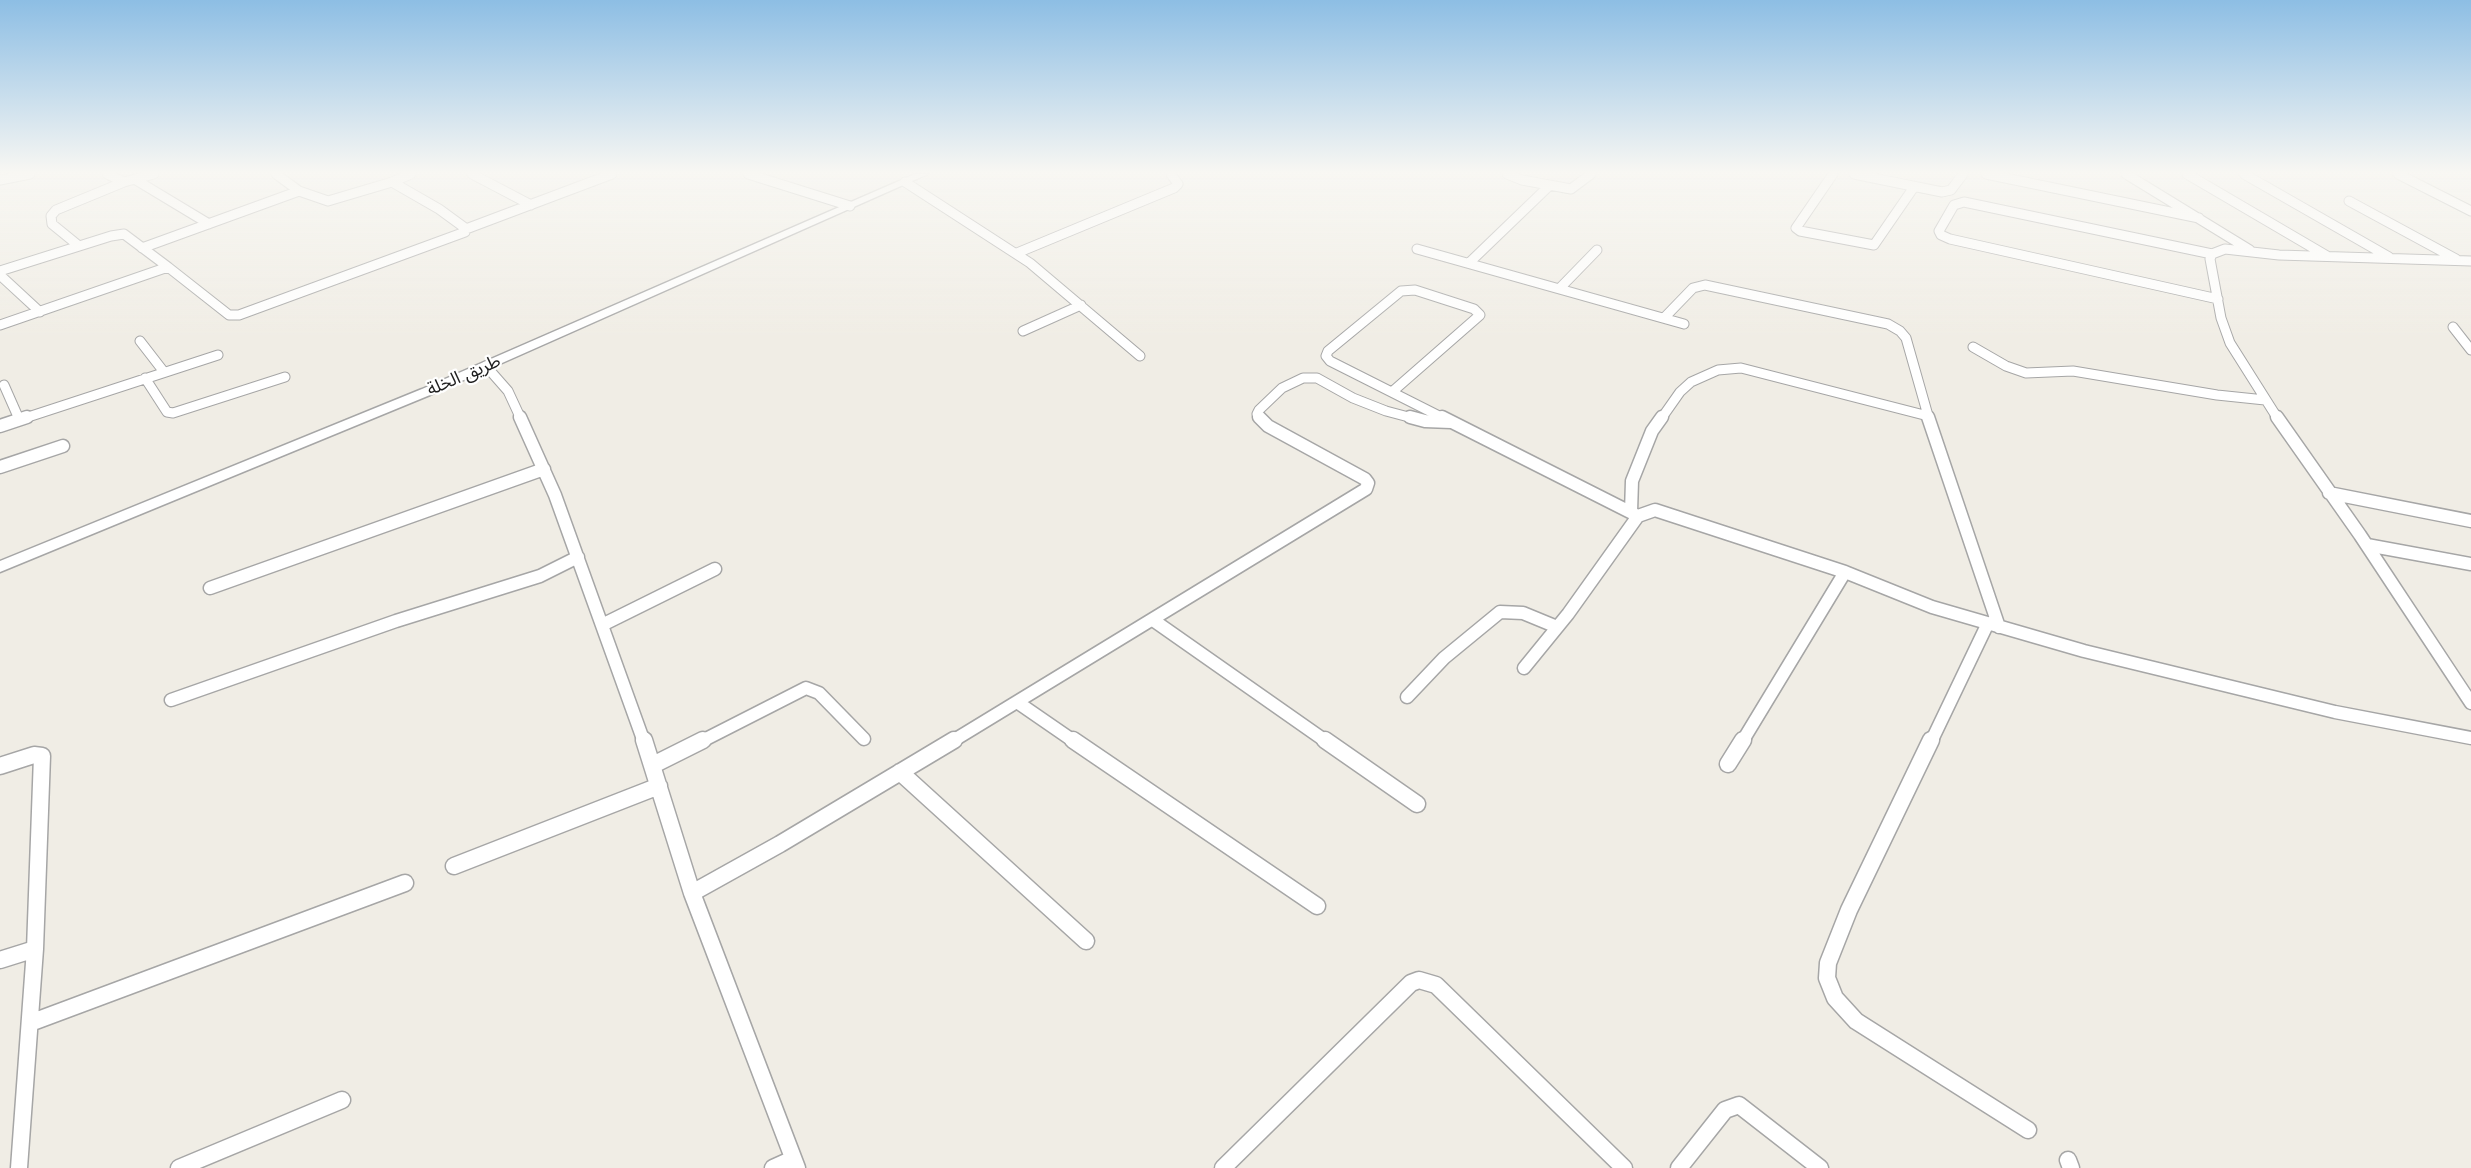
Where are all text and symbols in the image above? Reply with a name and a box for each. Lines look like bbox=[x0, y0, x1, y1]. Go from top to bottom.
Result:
street label: طريق الخلة bbox=[424, 351, 504, 401]

